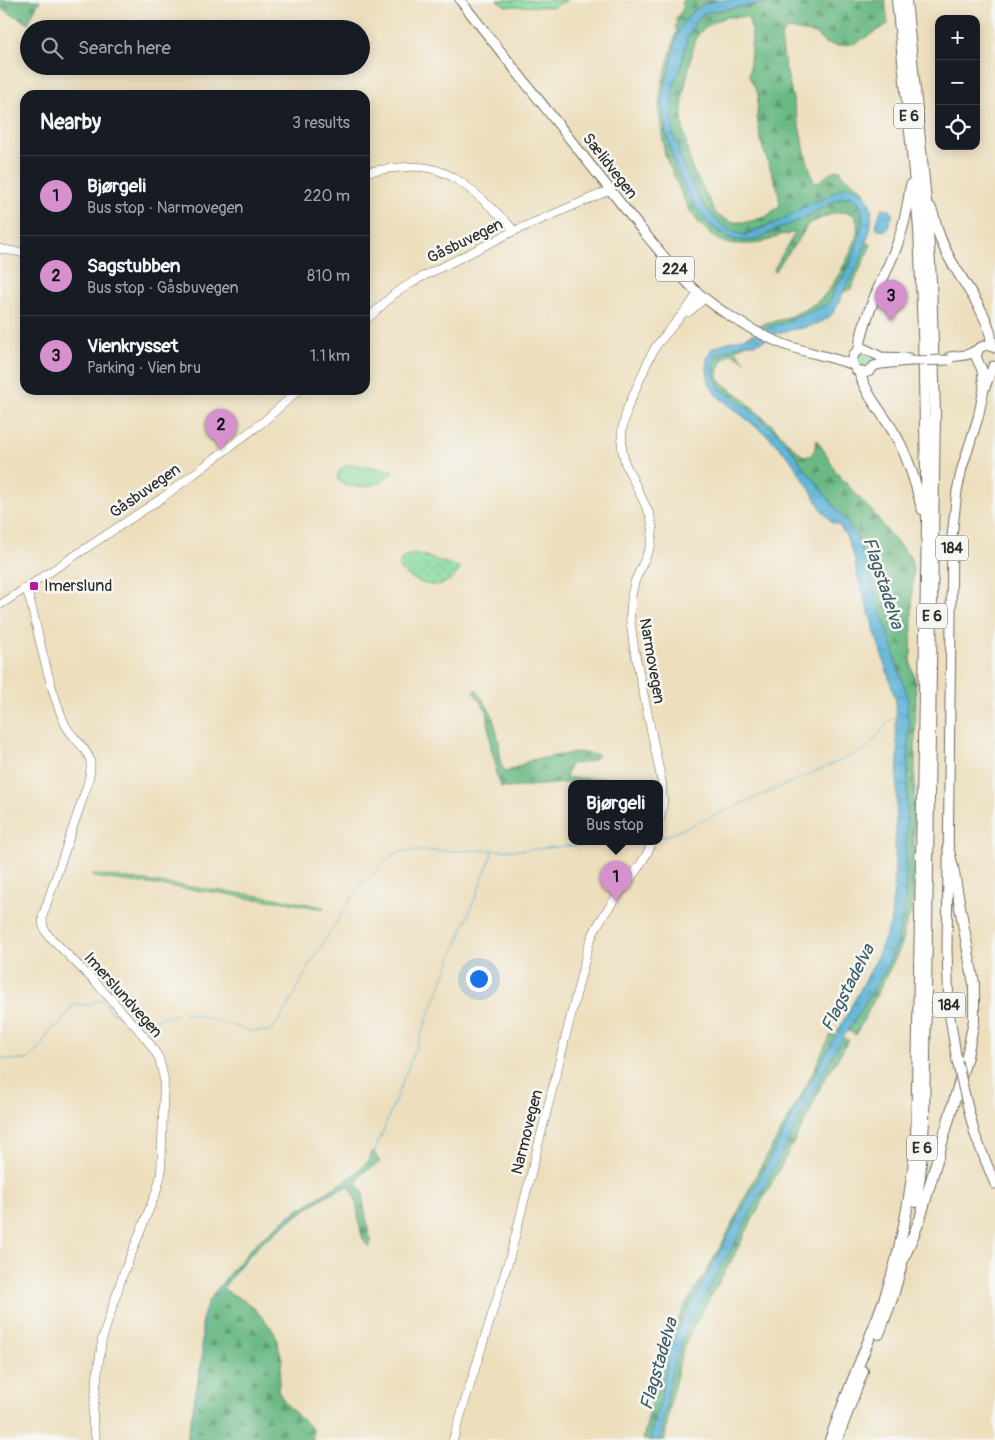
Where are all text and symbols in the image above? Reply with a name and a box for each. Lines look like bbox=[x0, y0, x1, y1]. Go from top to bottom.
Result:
map controls bbox=[935, 15, 980, 150]
button: + bbox=[935, 15, 980, 60]
search box bbox=[20, 20, 370, 75]
icon: search bbox=[38, 34, 66, 62]
text: Search here bbox=[78, 36, 171, 60]
button: − bbox=[935, 60, 980, 105]
road number: E 6 bbox=[894, 104, 924, 128]
button: locate bbox=[935, 105, 980, 150]
text: Nearby bbox=[40, 109, 101, 136]
text: 3 results bbox=[292, 113, 350, 133]
street label: Sælidvegen bbox=[578, 129, 642, 203]
text: Bjørgeli bbox=[87, 174, 146, 198]
text: 1 bbox=[53, 186, 59, 206]
text: 220 m bbox=[304, 186, 350, 206]
text: Bus stop · Narmovegen bbox=[87, 198, 243, 218]
street label: Gåsbuvegen bbox=[424, 214, 506, 268]
text: Sagstubben bbox=[87, 254, 181, 278]
road number: 224 bbox=[656, 256, 694, 282]
text: 2 bbox=[52, 266, 60, 286]
text: 810 m bbox=[307, 266, 350, 286]
text: Bus stop · Gåsbuvegen bbox=[87, 278, 238, 298]
pin: 3 bbox=[875, 280, 907, 321]
text: Vienkrysset bbox=[87, 334, 178, 358]
text: 3 bbox=[52, 346, 60, 366]
text: 1.1 km bbox=[310, 346, 350, 366]
text: Parking · Vien bru bbox=[87, 358, 201, 378]
pin: 2 bbox=[205, 409, 237, 450]
street label: Gåsbuvegen bbox=[106, 459, 184, 523]
water label: Flagstadelva bbox=[857, 534, 909, 633]
road number: 184 bbox=[936, 536, 968, 560]
place label: Imerslund bbox=[44, 576, 112, 596]
marker: Imerslund bbox=[28, 580, 40, 592]
road number: E 6 bbox=[917, 604, 947, 628]
street label: Narmovegen bbox=[635, 617, 669, 705]
popup bbox=[568, 780, 663, 845]
text: Bjørgeli bbox=[586, 791, 645, 815]
text: Bus stop bbox=[586, 815, 644, 835]
pin: 1 bbox=[600, 861, 632, 902]
water label: Flagstadelva bbox=[816, 939, 881, 1035]
street label: Imerslundvegen bbox=[79, 948, 167, 1042]
your location bbox=[466, 966, 492, 992]
road number: 184 bbox=[933, 992, 965, 1018]
street label: Narmovegen bbox=[507, 1088, 547, 1176]
road number: E 6 bbox=[907, 1136, 937, 1160]
water label: Flagstadelva bbox=[635, 1314, 684, 1413]

